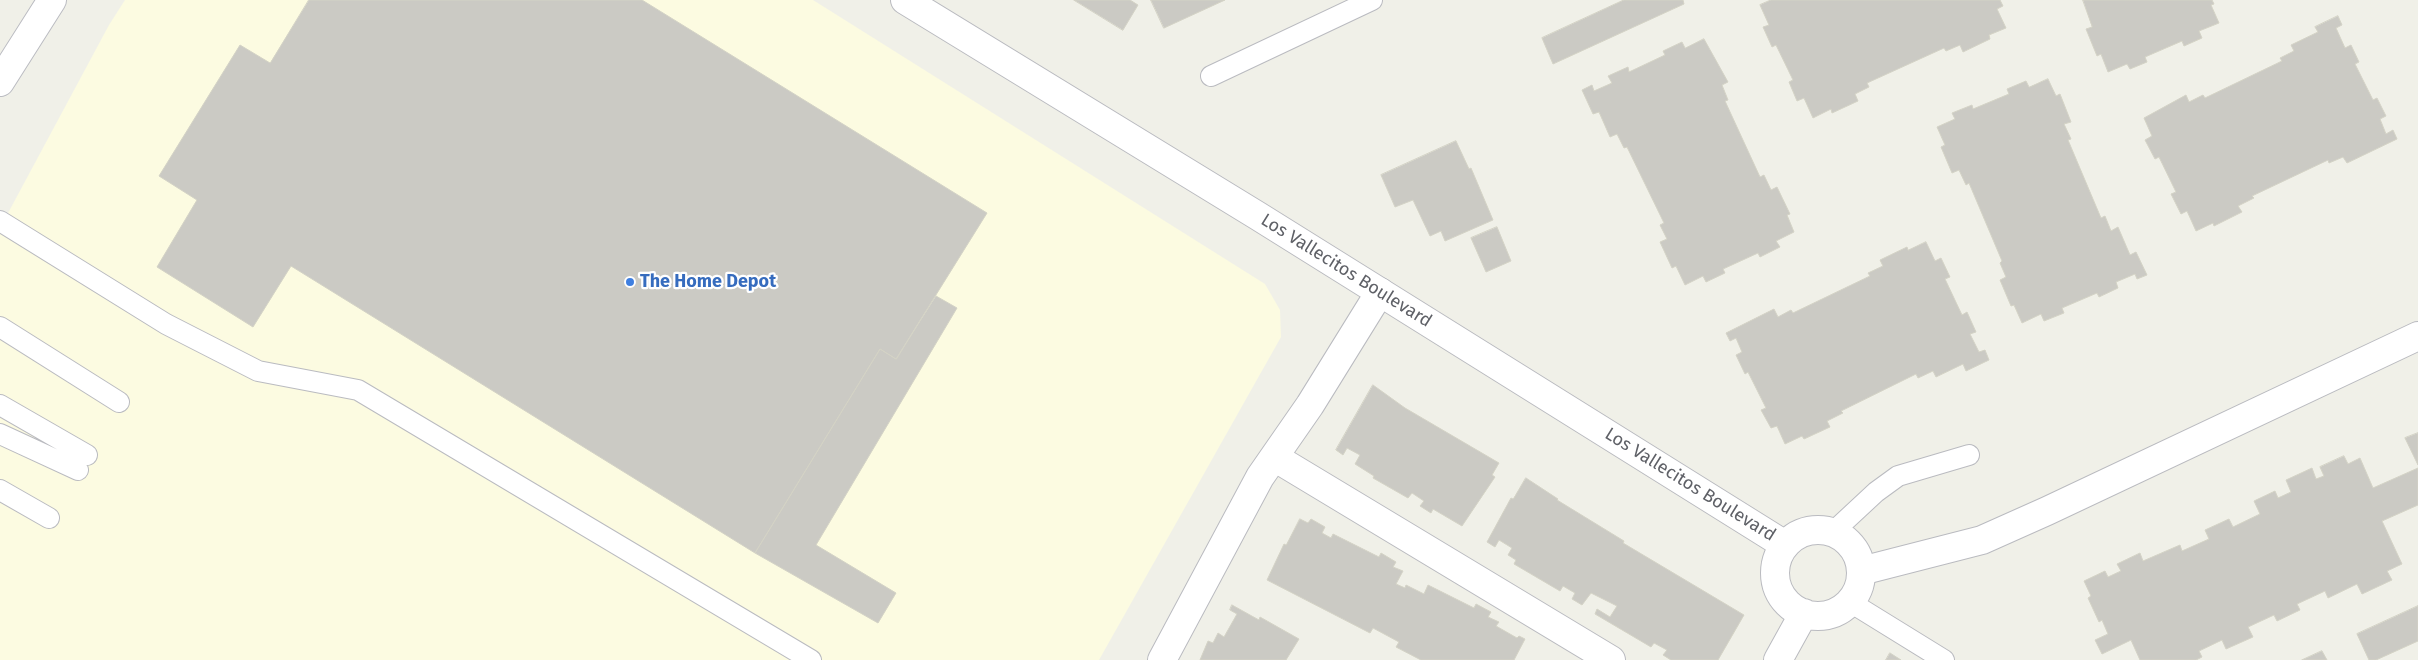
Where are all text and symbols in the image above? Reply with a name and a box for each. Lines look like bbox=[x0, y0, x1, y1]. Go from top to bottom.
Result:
street label: Los Vallecitos Boulevard bbox=[1257, 210, 1435, 332]
place label: The Home Depot bbox=[640, 271, 776, 293]
marker: The Home Depot bbox=[624, 276, 636, 288]
street label: Los Vallecitos Boulevard bbox=[1601, 424, 1779, 546]

